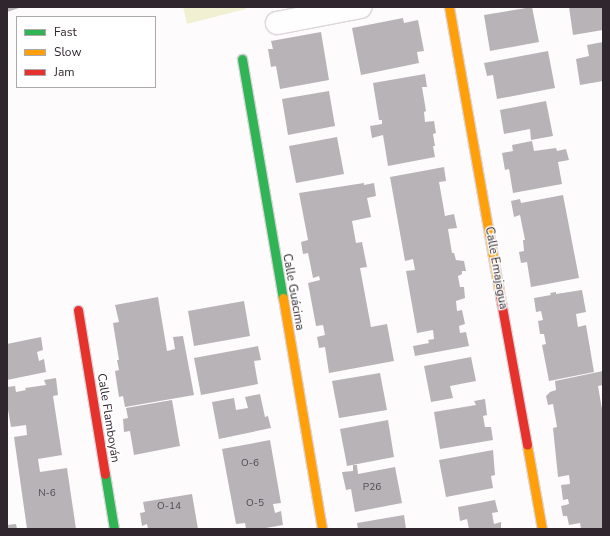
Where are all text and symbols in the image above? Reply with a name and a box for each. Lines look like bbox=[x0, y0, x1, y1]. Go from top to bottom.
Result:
legend bbox=[16, 16, 156, 88]
text: Fast bbox=[54, 24, 77, 40]
text: Slow bbox=[54, 44, 82, 60]
text: Jam bbox=[54, 64, 75, 80]
street label: Calle Emajagua bbox=[482, 226, 510, 310]
street label: Calle Guácima bbox=[279, 253, 307, 331]
street label: Calle Flamboyán bbox=[94, 372, 122, 464]
house number: O-6 bbox=[241, 458, 259, 470]
house number: P26 bbox=[363, 482, 381, 494]
house number: N-6 bbox=[38, 488, 56, 500]
house number: O-5 bbox=[246, 498, 264, 510]
house number: O-14 bbox=[157, 501, 181, 513]

